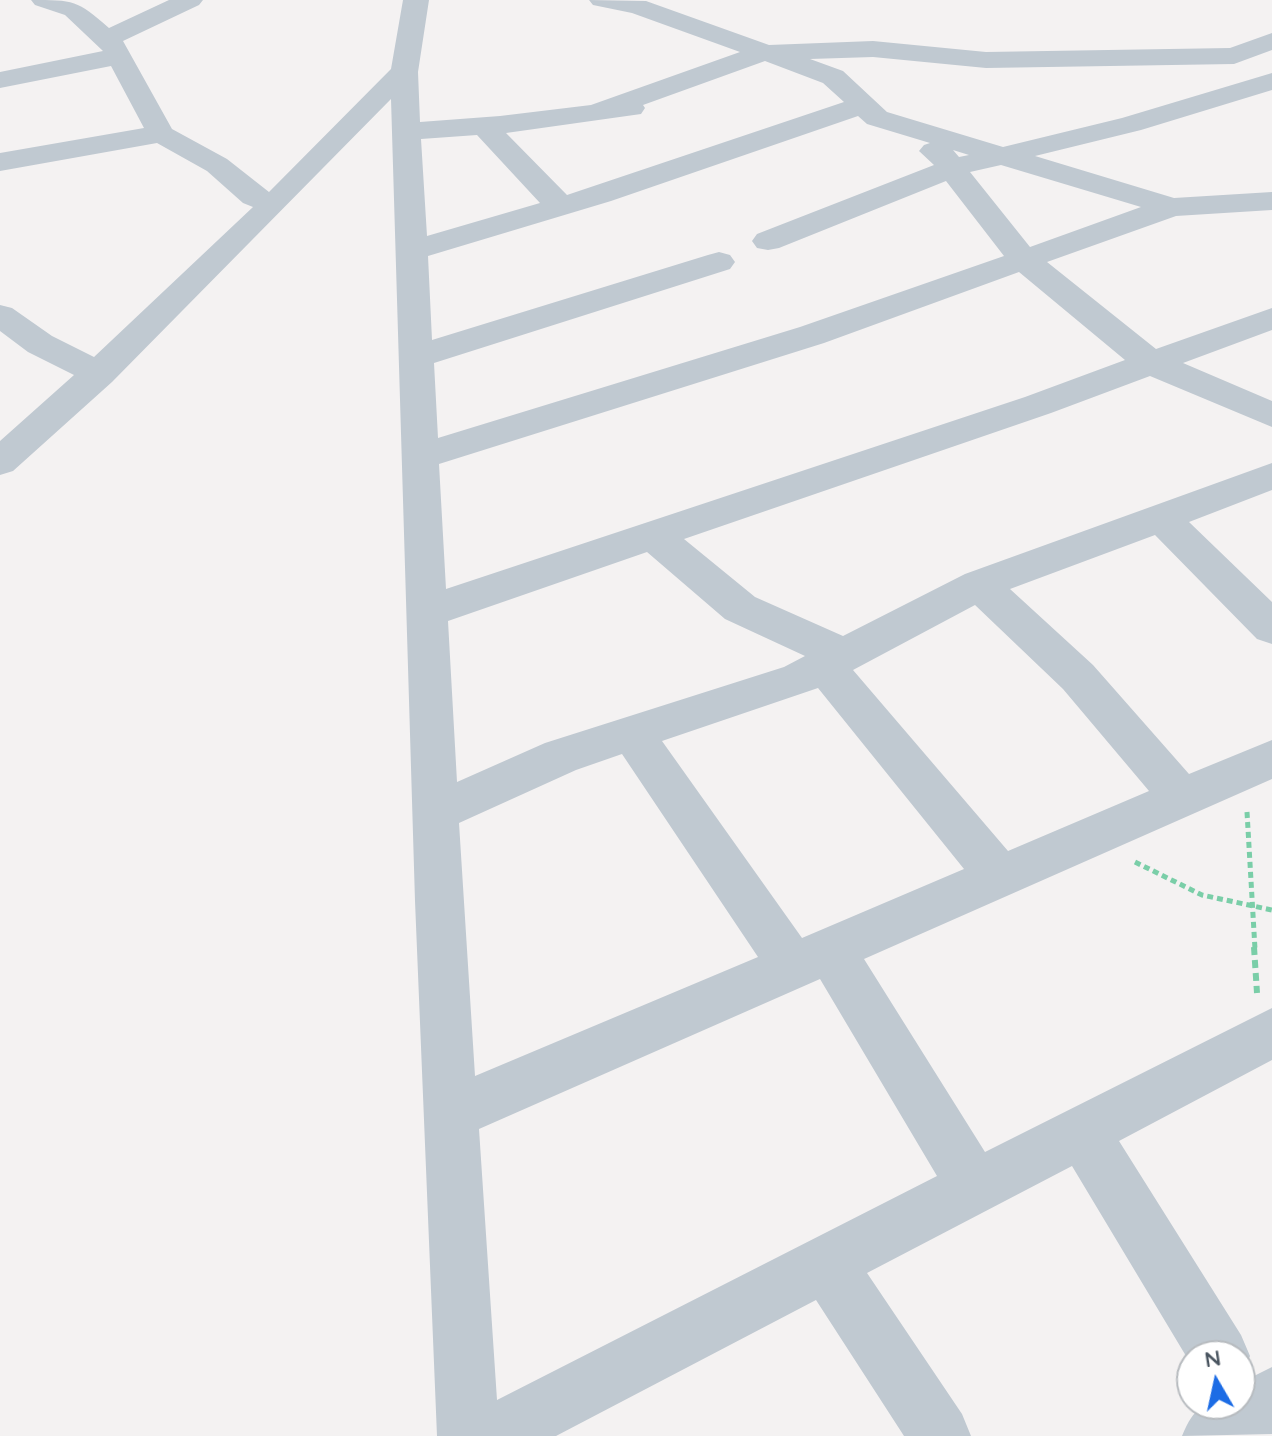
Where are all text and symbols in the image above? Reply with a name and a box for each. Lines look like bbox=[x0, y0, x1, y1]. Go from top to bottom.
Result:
north arrow bbox=[1176, 1340, 1256, 1420]
text: N bbox=[1202, 1343, 1223, 1373]

